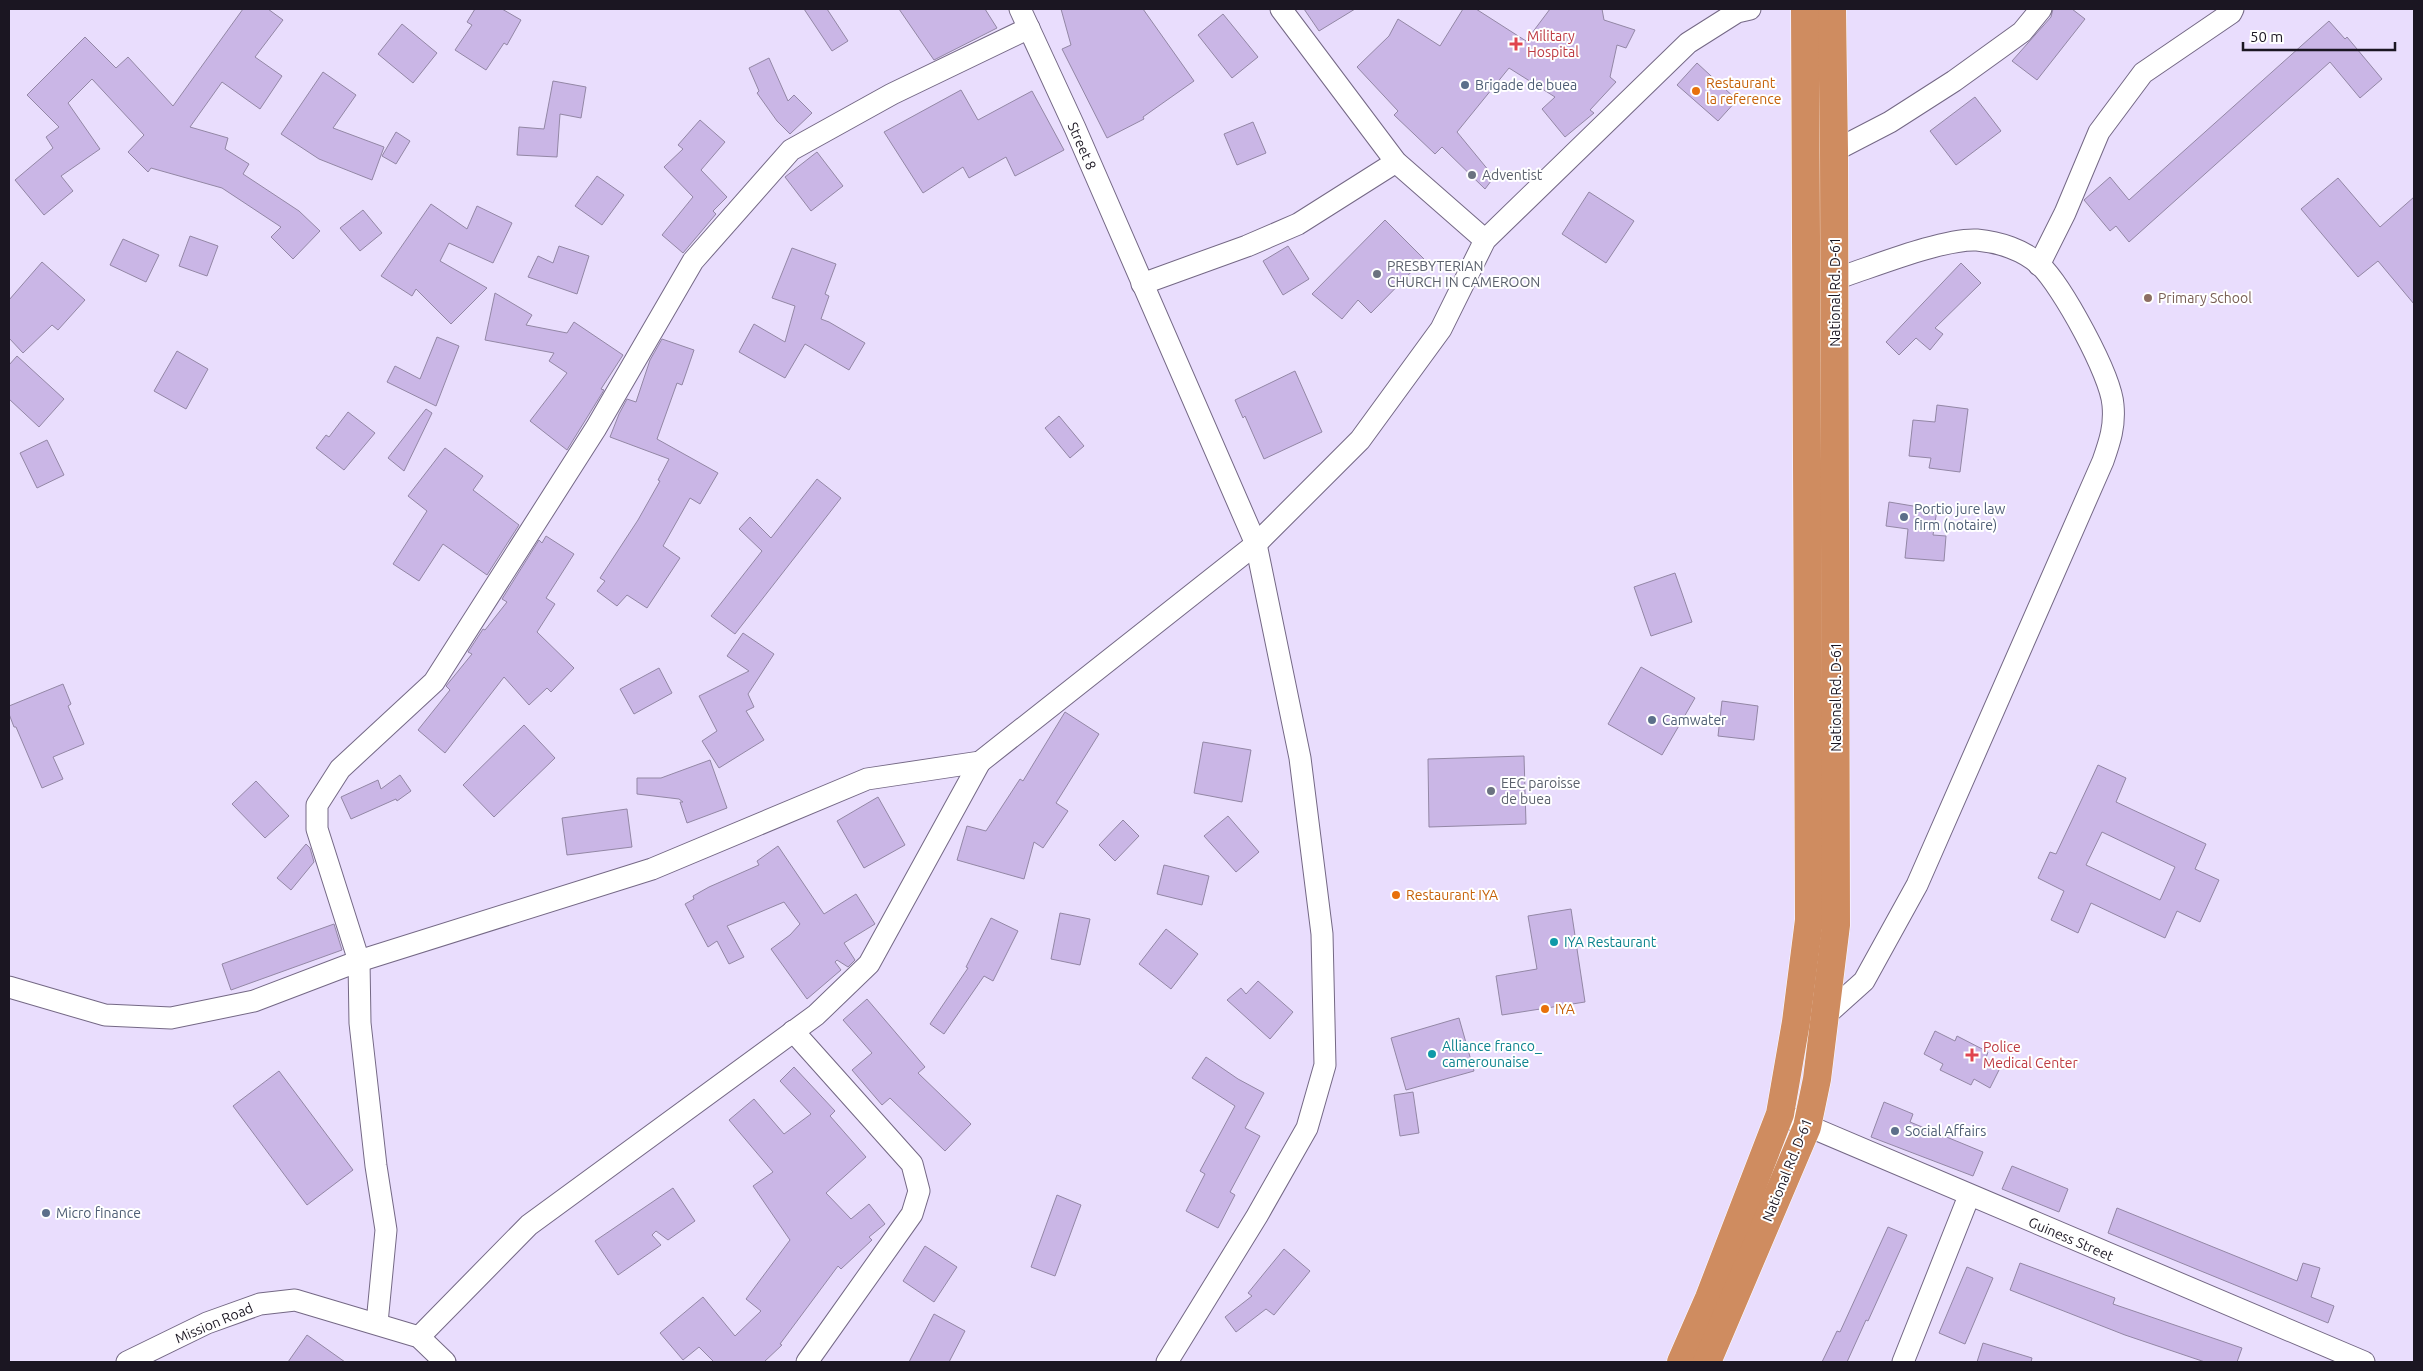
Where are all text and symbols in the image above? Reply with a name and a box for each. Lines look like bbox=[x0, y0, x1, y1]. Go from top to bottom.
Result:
scale bar bbox=[2243, 20, 2396, 52]
place label: Military Hospital bbox=[1527, 28, 1579, 60]
text: 50 m bbox=[2250, 28, 2283, 45]
marker: Military Hospital bbox=[1509, 37, 1523, 51]
place label: Restaurant la reference bbox=[1706, 75, 1781, 107]
place label: Brigade de buea bbox=[1475, 77, 1577, 93]
marker: Brigade de buea bbox=[1459, 79, 1471, 91]
marker: Restaurant la reference bbox=[1690, 85, 1702, 97]
street label: Street 8 bbox=[1064, 120, 1100, 172]
place label: Adventist bbox=[1482, 167, 1543, 183]
marker: Adventist bbox=[1466, 169, 1478, 181]
street label: National Rd. D-61 bbox=[1827, 237, 1843, 347]
place label: PRESBYTERIAN CHURCH IN CAMEROON bbox=[1387, 258, 1540, 290]
marker: PRESBYTERIAN CHURCH IN CAMEROON bbox=[1371, 268, 1383, 280]
place label: Primary School bbox=[2158, 290, 2252, 306]
marker: Primary School bbox=[2142, 292, 2154, 304]
place label: Portio jure law firm (notaire) bbox=[1914, 501, 2006, 533]
marker: Portio jure law firm (notaire) bbox=[1898, 511, 1910, 523]
street label: National Rd. D-61 bbox=[1828, 642, 1844, 752]
place label: Camwater bbox=[1662, 712, 1727, 728]
marker: Camwater bbox=[1646, 714, 1658, 726]
place label: EEC paroisse de buea bbox=[1501, 775, 1580, 807]
marker: EEC paroisse de buea bbox=[1485, 785, 1497, 797]
place label: Restaurant IYA bbox=[1406, 887, 1498, 903]
marker: Restaurant IYA bbox=[1390, 889, 1402, 901]
place label: IYA Restaurant bbox=[1564, 934, 1657, 950]
marker: IYA Restaurant bbox=[1548, 936, 1560, 948]
place label: IYA bbox=[1555, 1001, 1575, 1017]
marker: IYA bbox=[1539, 1003, 1551, 1015]
place label: Alliance franco_ camerounaise bbox=[1442, 1038, 1542, 1070]
place label: Police Medical Center bbox=[1983, 1039, 2079, 1071]
marker: Alliance franco_ camerounaise bbox=[1426, 1048, 1438, 1060]
marker: Police Medical Center bbox=[1965, 1048, 1979, 1062]
street label: National Rd. D-61 bbox=[1759, 1116, 1815, 1224]
place label: Social Affairs bbox=[1905, 1123, 1986, 1139]
marker: Social Affairs bbox=[1889, 1125, 1901, 1137]
place label: Micro finance bbox=[56, 1205, 141, 1221]
marker: Micro finance bbox=[40, 1207, 52, 1219]
street label: Guiness Street bbox=[2026, 1214, 2116, 1264]
street label: Mission Road bbox=[173, 1299, 255, 1347]

